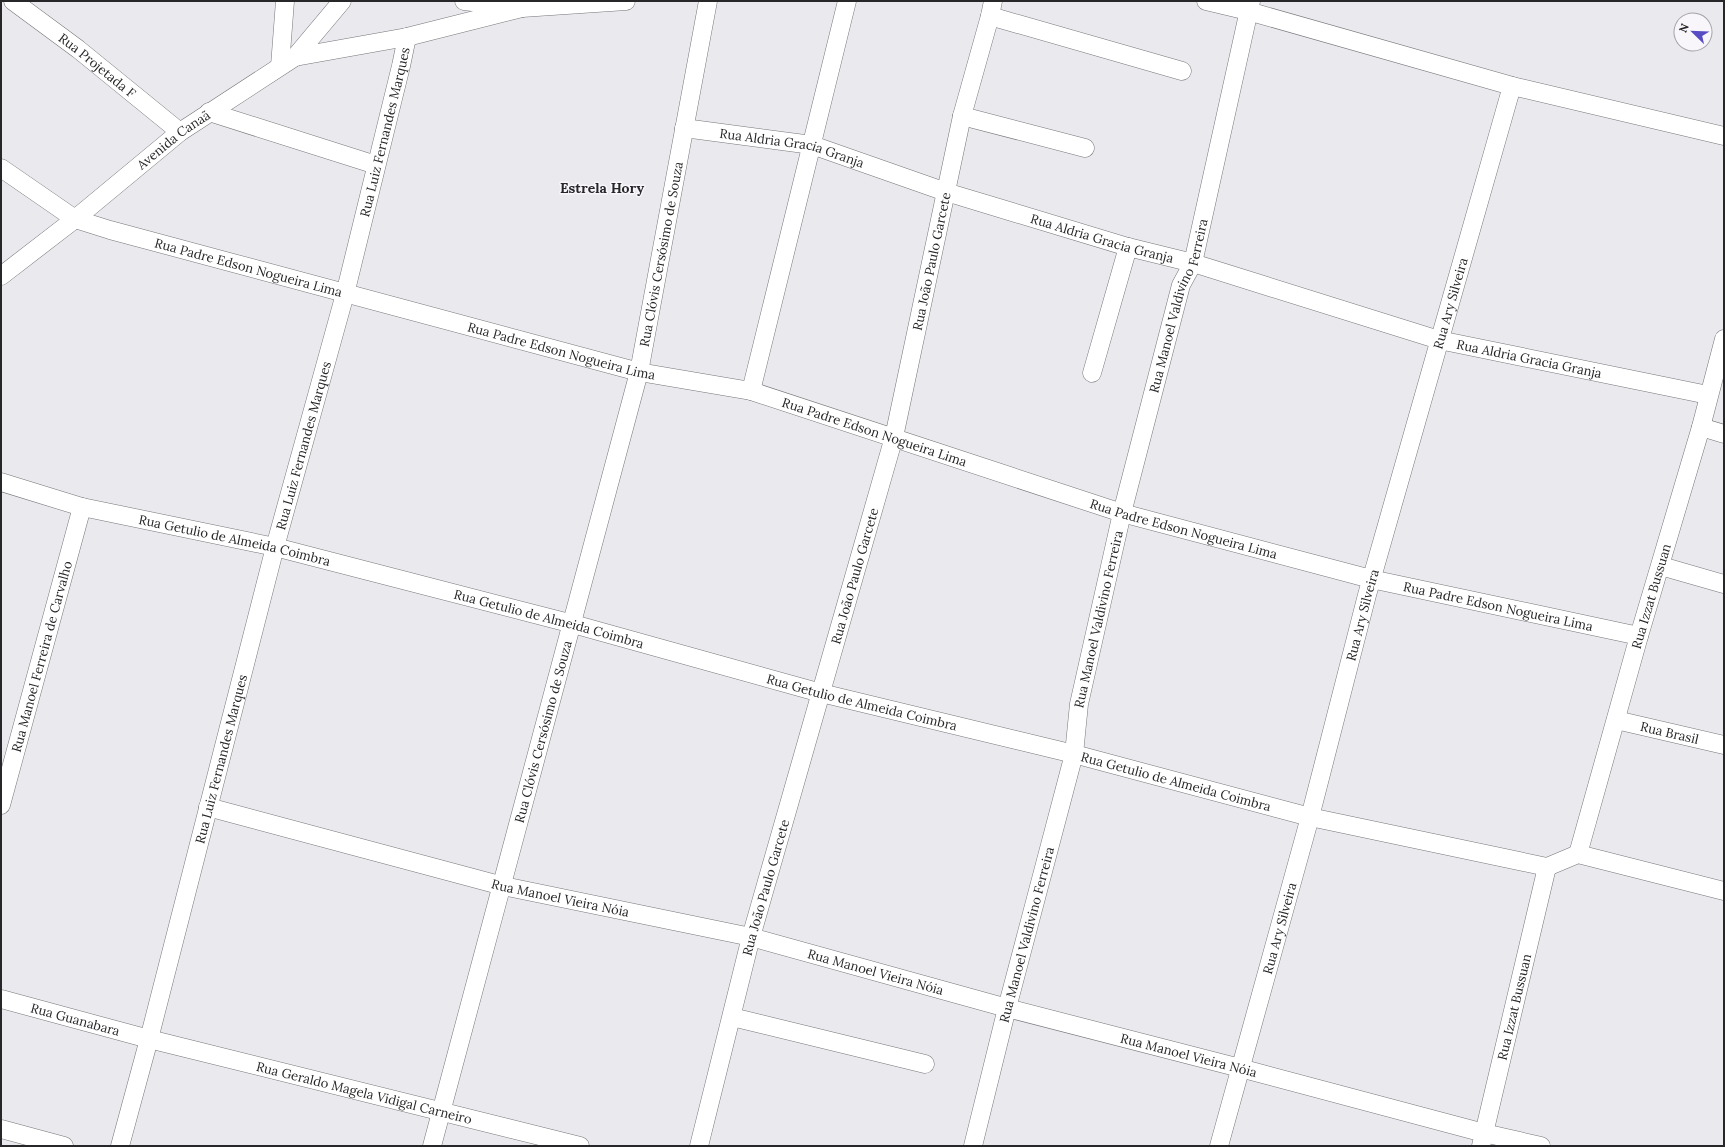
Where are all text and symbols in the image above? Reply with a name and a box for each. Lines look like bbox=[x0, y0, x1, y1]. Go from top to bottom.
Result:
north arrow bbox=[1673, 12, 1713, 52]
text: N bbox=[1676, 21, 1692, 35]
street label: Rua Projetada F bbox=[55, 29, 139, 101]
street label: Rua Luiz Fernandes Marques bbox=[356, 46, 413, 219]
street label: Avenida Canaã bbox=[132, 106, 214, 174]
street label: Rua Aldria Gracia Granja bbox=[719, 124, 867, 171]
street label: Rua Clóvis Cersósimo de Souza bbox=[635, 160, 687, 348]
district label: Estrela Hory bbox=[560, 179, 644, 197]
street label: Rua João Paulo Garcete bbox=[908, 191, 954, 332]
street label: Rua Aldria Gracia Granja bbox=[1029, 210, 1176, 266]
street label: Rua Manoel Valdivino Ferreira bbox=[1145, 217, 1211, 395]
street label: Rua Padre Edson Nogueira Lima bbox=[153, 234, 344, 301]
street label: Rua Ary Silveira bbox=[1429, 255, 1471, 351]
street label: Rua Padre Edson Nogueira Lima bbox=[466, 318, 657, 383]
street label: Rua Aldria Gracia Granja bbox=[1455, 335, 1604, 382]
street label: Rua Luiz Fernandes Marques bbox=[272, 359, 334, 532]
street label: Rua Padre Edson Nogueira Lima bbox=[780, 393, 969, 470]
street label: Rua Padre Edson Nogueira Lima bbox=[1088, 495, 1279, 562]
street label: Rua João Paulo Garcete bbox=[827, 506, 882, 646]
street label: Rua Getulio de Almeida Coimbra bbox=[137, 510, 333, 570]
street label: Rua Manoel Valdivino Ferreira bbox=[1070, 529, 1126, 710]
street label: Rua Izzat Bussuan bbox=[1627, 541, 1674, 651]
street label: Rua Manoel Ferreira de Carvalho bbox=[7, 558, 76, 754]
street label: Rua Ary Silveira bbox=[1342, 567, 1383, 663]
street label: Rua Padre Edson Nogueira Lima bbox=[1402, 578, 1595, 635]
street label: Rua Getulio de Almeida Coimbra bbox=[452, 585, 646, 652]
street label: Rua Clóvis Cersósimo de Souza bbox=[510, 638, 575, 825]
street label: Rua Getulio de Almeida Coimbra bbox=[765, 670, 959, 734]
street label: Rua Luiz Fernandes Marques bbox=[191, 672, 251, 845]
street label: Rua Brasil bbox=[1639, 717, 1701, 748]
street label: Rua Getulio de Almeida Coimbra bbox=[1079, 748, 1273, 815]
street label: Rua João Paulo Garcete bbox=[738, 817, 793, 957]
street label: Rua Manoel Valdivino Ferreira bbox=[995, 844, 1058, 1024]
street label: Rua Manoel Vieira Nóia bbox=[490, 875, 631, 920]
street label: Rua Ary Silveira bbox=[1258, 880, 1300, 976]
street label: Rua Manoel Vieira Nóia bbox=[806, 945, 946, 999]
street label: Rua Izzat Bussuan bbox=[1493, 952, 1535, 1062]
street label: Rua Guanabara bbox=[29, 999, 122, 1039]
street label: Rua Manoel Vieira Nóia bbox=[1119, 1029, 1259, 1081]
street label: Rua Geraldo Magela Vidigal Carneiro bbox=[255, 1057, 474, 1127]

